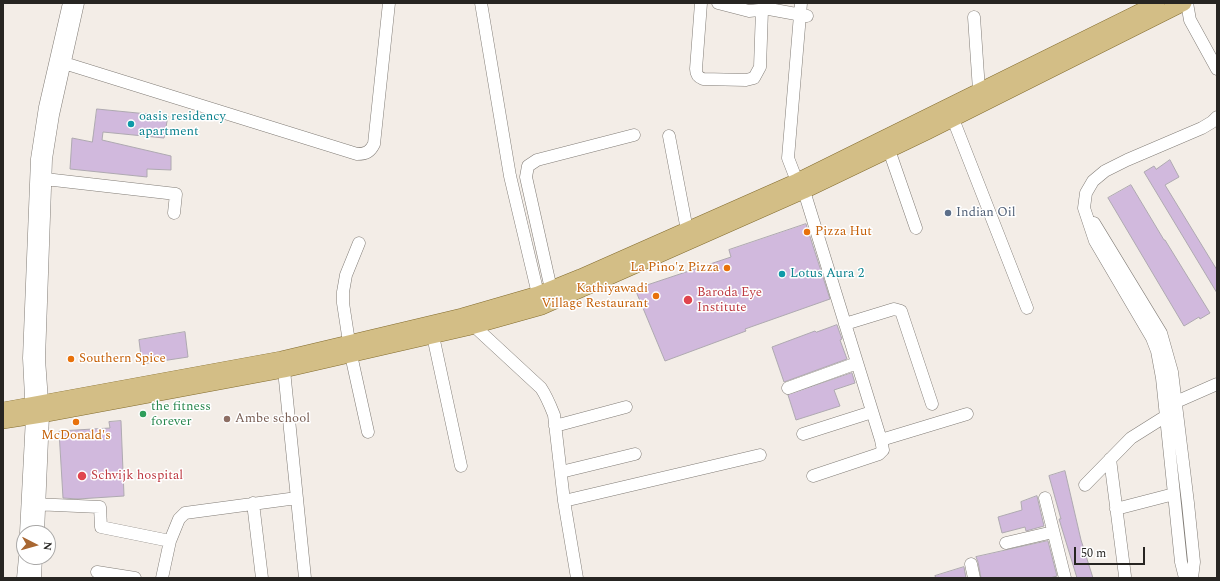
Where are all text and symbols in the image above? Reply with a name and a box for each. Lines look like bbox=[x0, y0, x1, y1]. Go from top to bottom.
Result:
place label: oasis residency apartment bbox=[139, 109, 226, 140]
marker: oasis residency apartment bbox=[126, 119, 136, 129]
place label: Indian Oil bbox=[956, 205, 1016, 221]
marker: Indian Oil bbox=[943, 208, 953, 218]
place label: Pizza Hut bbox=[815, 224, 872, 240]
marker: Pizza Hut bbox=[802, 227, 812, 237]
place label: La Pino'z Pizza bbox=[630, 260, 719, 276]
marker: La Pino'z Pizza bbox=[722, 263, 732, 273]
place label: Lotus Aura 2 bbox=[790, 266, 864, 282]
marker: Lotus Aura 2 bbox=[777, 269, 787, 279]
place label: Kathiyawadi Village Restaurant bbox=[541, 281, 648, 312]
place label: Baroda Eye Institute bbox=[697, 285, 762, 316]
marker: Kathiyawadi Village Restaurant bbox=[651, 291, 661, 301]
marker: Baroda Eye Institute bbox=[682, 294, 694, 306]
place label: Southern Spice bbox=[79, 351, 166, 367]
marker: Southern Spice bbox=[66, 354, 76, 364]
place label: the fitness forever bbox=[151, 399, 211, 430]
marker: the fitness forever bbox=[138, 409, 148, 419]
place label: Ambe school bbox=[235, 411, 310, 427]
marker: Ambe school bbox=[222, 414, 232, 424]
marker: McDonald's bbox=[71, 417, 81, 427]
place label: McDonald's bbox=[41, 428, 111, 444]
place label: Schvijk hospital bbox=[91, 468, 183, 484]
marker: Schvijk hospital bbox=[76, 470, 88, 482]
north arrow bbox=[16, 525, 56, 565]
scale bar bbox=[1076, 539, 1147, 565]
text: N bbox=[39, 541, 56, 552]
text: 50 m bbox=[1081, 544, 1106, 563]

